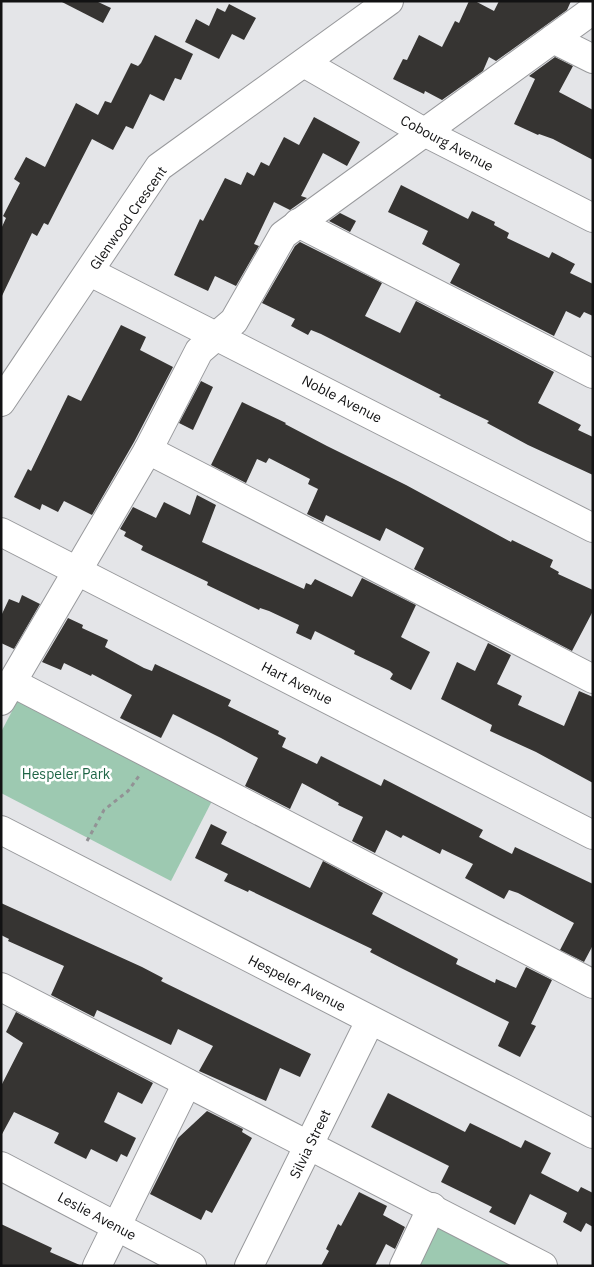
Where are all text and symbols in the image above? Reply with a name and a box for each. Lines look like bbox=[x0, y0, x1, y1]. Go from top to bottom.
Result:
street label: Cobourg Avenue bbox=[397, 111, 497, 175]
street label: Glenwood Crescent bbox=[85, 163, 171, 273]
street label: Noble Avenue bbox=[299, 371, 385, 427]
street label: Hart Avenue bbox=[258, 657, 336, 709]
park label: Hespeler Park bbox=[22, 765, 111, 783]
street label: Hespeler Avenue bbox=[245, 951, 349, 1015]
street label: Silvia Street bbox=[285, 1106, 335, 1182]
street label: Leslie Avenue bbox=[55, 1188, 140, 1244]

